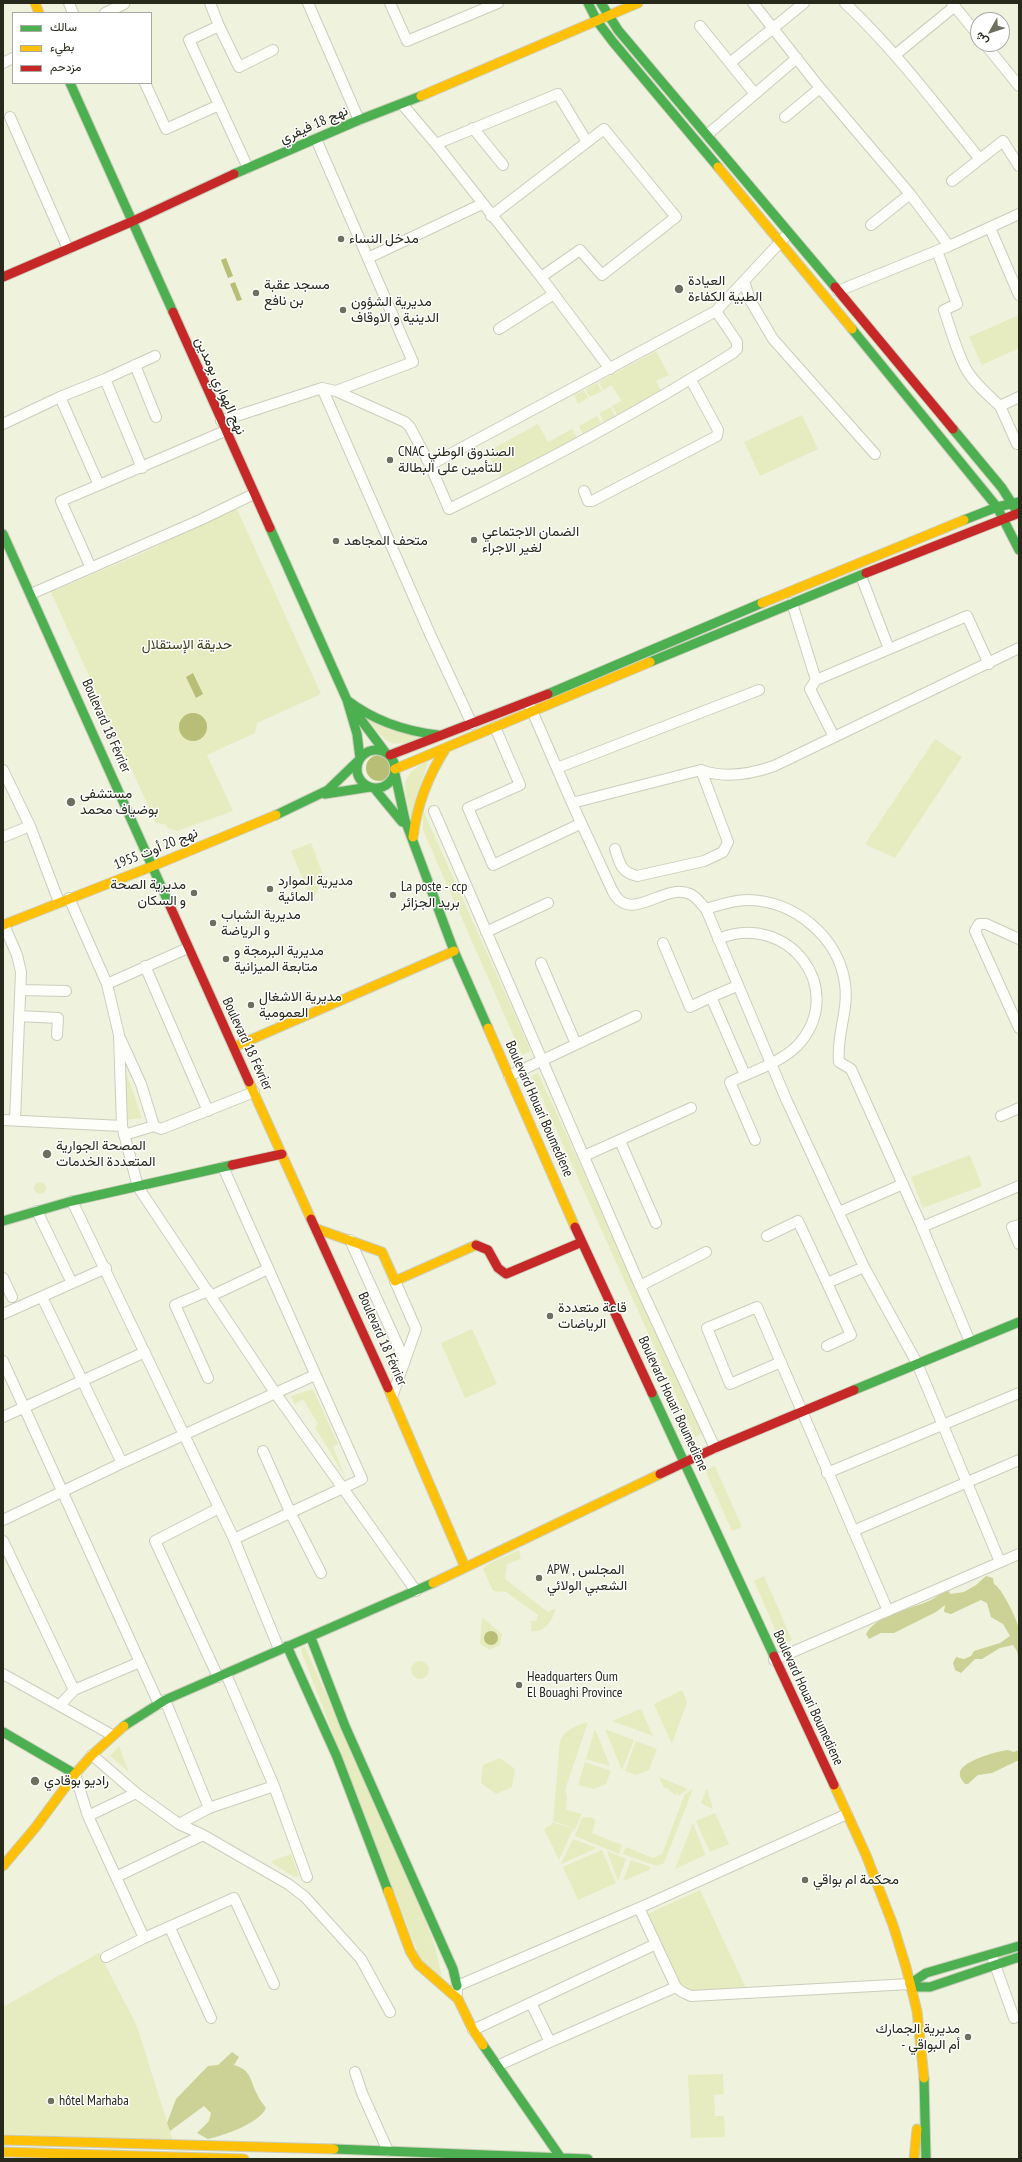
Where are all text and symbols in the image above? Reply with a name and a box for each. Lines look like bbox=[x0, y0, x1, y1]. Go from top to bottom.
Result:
legend bbox=[12, 12, 152, 84]
north arrow bbox=[970, 12, 1010, 52]
text: سالك bbox=[50, 19, 77, 34]
text: ش bbox=[972, 29, 991, 48]
text: بطيء bbox=[50, 39, 74, 54]
text: مزدحم bbox=[50, 59, 81, 74]
street label: نهج 18 فيفري bbox=[277, 103, 351, 147]
place label: مدخل النساء bbox=[349, 231, 419, 247]
marker: مدخل النساء bbox=[336, 234, 346, 244]
place label: العيادة الطبية الكفاءة bbox=[688, 273, 762, 306]
place label: مسجد عقبة بن نافع bbox=[264, 277, 330, 310]
marker: العيادة الطبية الكفاءة bbox=[673, 283, 685, 295]
marker: مسجد عقبة بن نافع bbox=[251, 288, 261, 298]
place label: مديرية الشؤون الدينية و الاوقاف bbox=[351, 294, 439, 326]
marker: مديرية الشؤون الدينية و الاوقاف bbox=[338, 305, 348, 315]
street label: نهج الهواري بومدين bbox=[191, 335, 249, 437]
place label: CNAC الصندوق الوطني للتأمين على البطالة bbox=[398, 444, 514, 476]
marker: CNAC الصندوق الوطني للتأمين على البطالة bbox=[385, 455, 395, 465]
place label: الضمان الاجتماعي لغير الاجراء bbox=[482, 524, 579, 556]
place label: متحف المجاهد bbox=[344, 533, 428, 549]
marker: الضمان الاجتماعي لغير الاجراء bbox=[469, 535, 479, 545]
marker: متحف المجاهد bbox=[331, 536, 341, 546]
park label: حديقة الإستقلال bbox=[142, 637, 232, 653]
street label: Boulevard 18 Février bbox=[78, 677, 134, 775]
place label: مستشفى بوضياف محمد bbox=[80, 786, 158, 818]
marker: مستشفى بوضياف محمد bbox=[65, 796, 77, 808]
street label: نهج 20 أوت 1955 bbox=[112, 825, 200, 873]
place label: مديرية الموارد المائية bbox=[278, 873, 353, 906]
place label: مديرية الصحة و السكان bbox=[110, 877, 186, 910]
place label: La poste - ccp بريد الجزائر bbox=[401, 879, 467, 912]
marker: مديرية الموارد المائية bbox=[265, 884, 275, 894]
marker: مديرية الصحة و السكان bbox=[189, 888, 199, 898]
marker: La poste - ccp بريد الجزائر bbox=[388, 890, 398, 900]
place label: مديرية الشباب و الرياضة bbox=[221, 907, 301, 940]
marker: مديرية الشباب و الرياضة bbox=[208, 918, 218, 928]
place label: مديرية البرمجة و متابعة الميزانية bbox=[234, 943, 324, 976]
marker: مديرية البرمجة و متابعة الميزانية bbox=[221, 954, 231, 964]
place label: مديرية الاشغال العمومية bbox=[259, 989, 342, 1022]
street label: Boulevard 18 Février bbox=[218, 995, 276, 1093]
marker: مديرية الاشغال العمومية bbox=[246, 1000, 256, 1010]
street label: Boulevard Houari Boumediene bbox=[501, 1038, 577, 1180]
place label: المصحة الجوارية المتعددة الخدمات bbox=[56, 1138, 156, 1170]
marker: المصحة الجوارية المتعددة الخدمات bbox=[41, 1148, 53, 1160]
street label: Boulevard 18 Février bbox=[354, 1290, 410, 1388]
place label: قاعة متعددة الرياضات bbox=[558, 1300, 627, 1332]
marker: قاعة متعددة الرياضات bbox=[545, 1311, 555, 1321]
street label: Boulevard Houari Boumediene bbox=[634, 1334, 712, 1474]
place label: APW , المجلس الشعبي الولائي bbox=[547, 1562, 627, 1594]
marker: APW , المجلس الشعبي الولائي bbox=[534, 1573, 544, 1583]
street label: Boulevard Houari Boumediene bbox=[769, 1628, 847, 1768]
place label: Headquarters Oum El Bouaghi Province bbox=[527, 1669, 623, 1702]
marker: Headquarters Oum El Bouaghi Province bbox=[514, 1680, 524, 1690]
place label: راديو بوقادي bbox=[44, 1773, 109, 1789]
marker: راديو بوقادي bbox=[29, 1775, 41, 1787]
place label: محكمة ام بواقي bbox=[813, 1872, 899, 1888]
marker: محكمة ام بواقي bbox=[800, 1875, 810, 1885]
place label: مديرية الجمارك - أم البواقي bbox=[876, 2021, 960, 2054]
marker: مديرية الجمارك - أم البواقي bbox=[963, 2032, 973, 2042]
place label: hôtel Marhaba bbox=[59, 2093, 129, 2109]
marker: hôtel Marhaba bbox=[46, 2096, 56, 2106]

